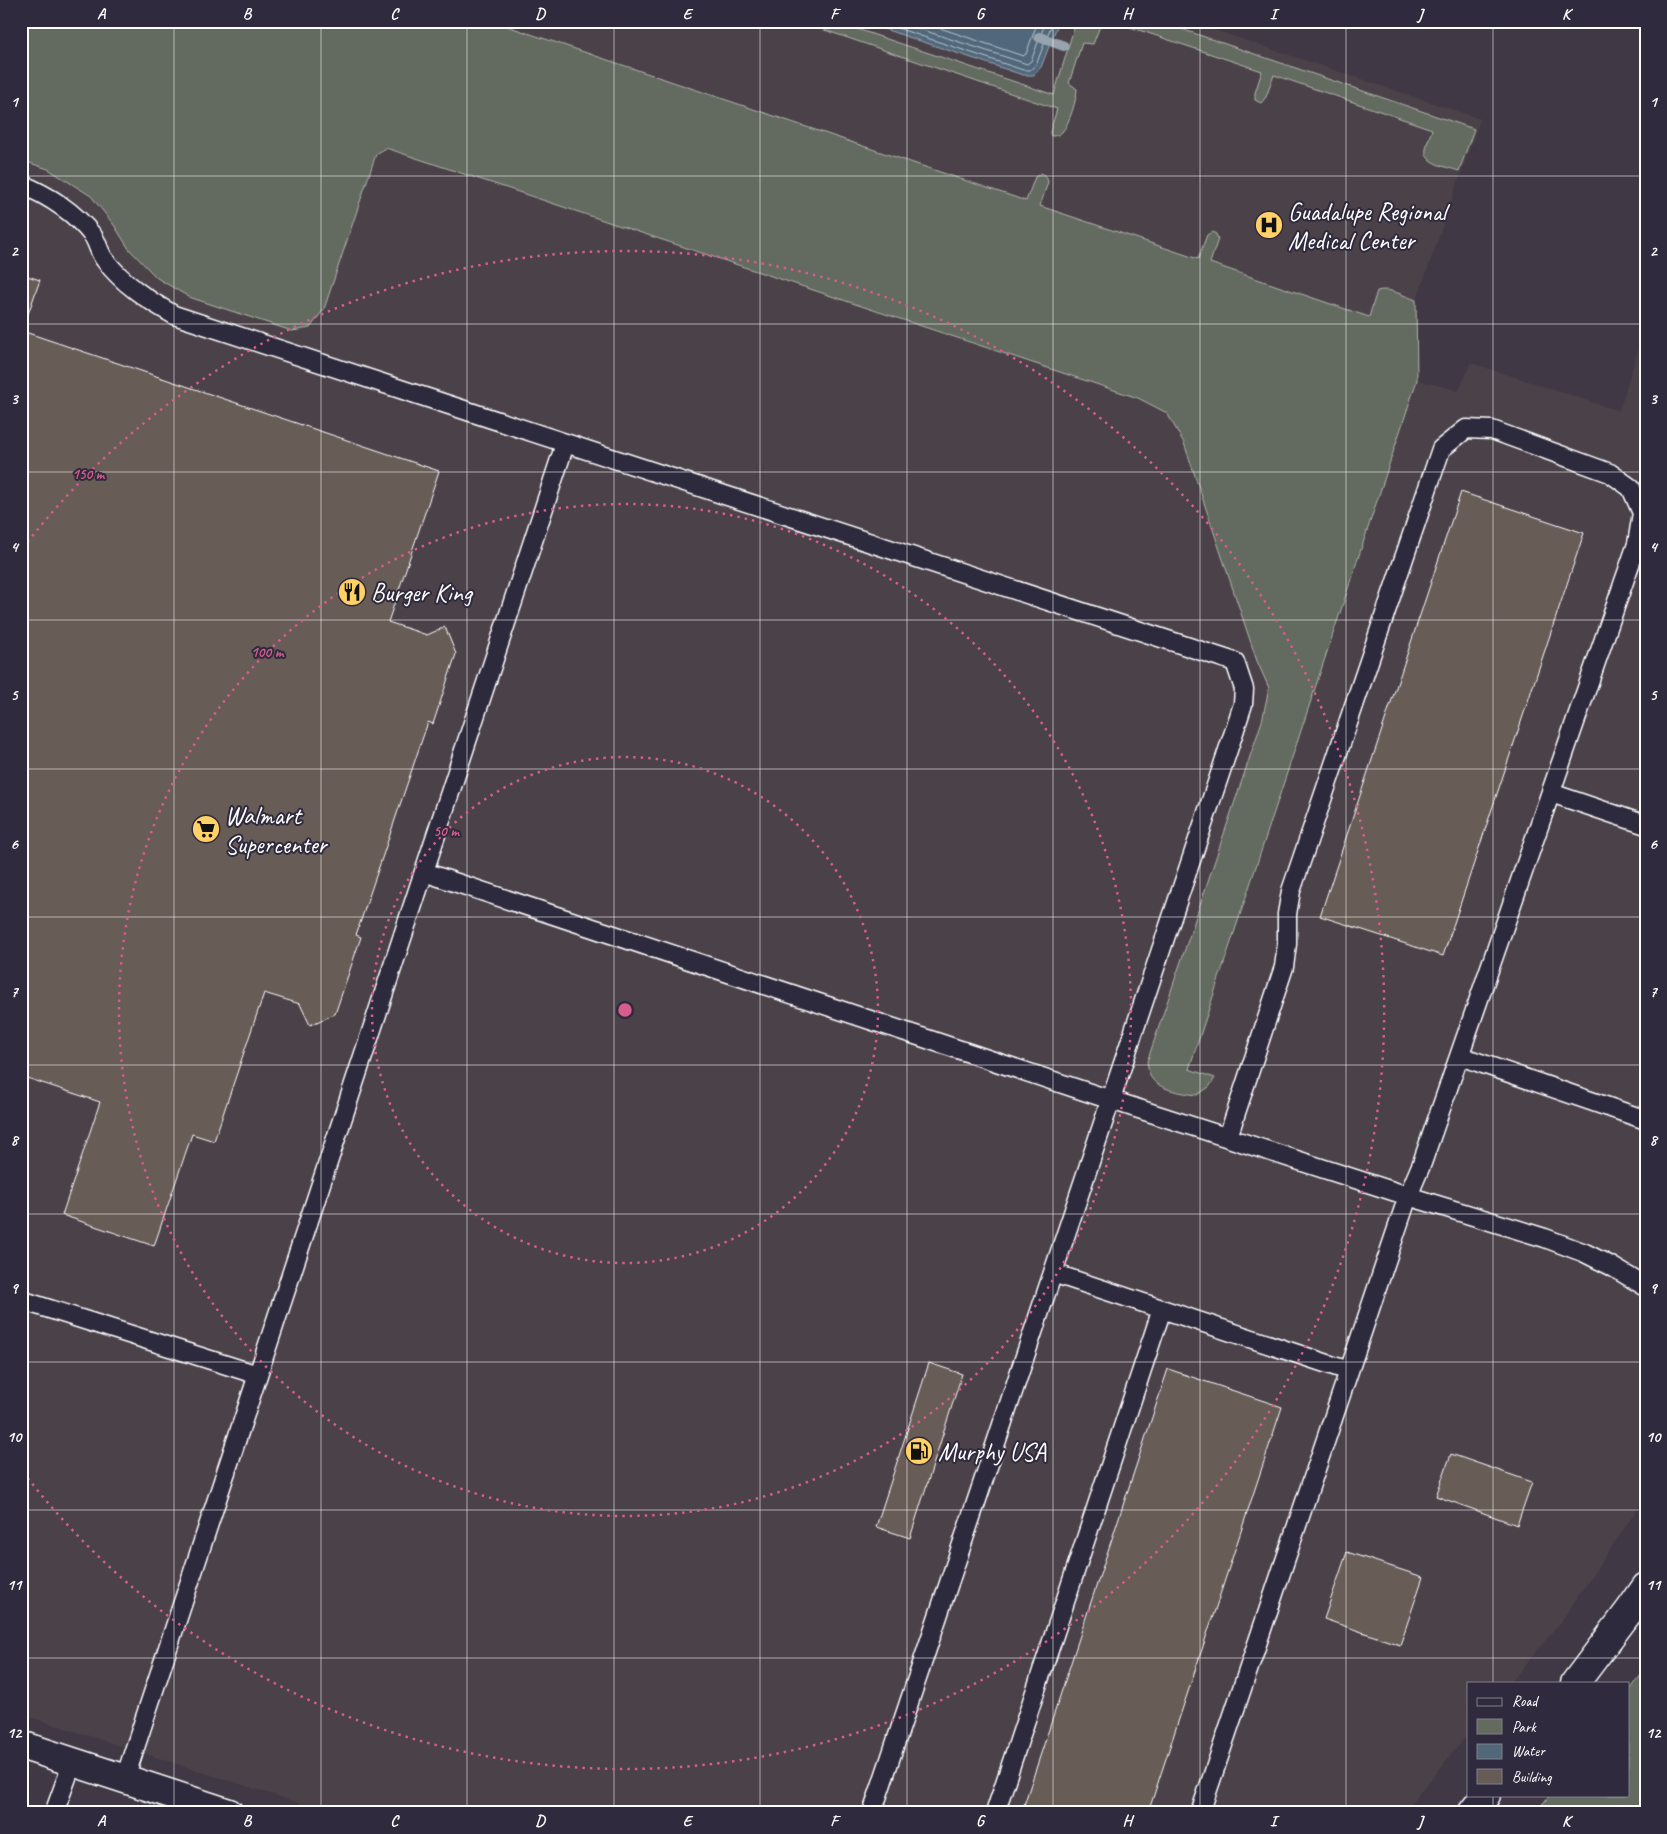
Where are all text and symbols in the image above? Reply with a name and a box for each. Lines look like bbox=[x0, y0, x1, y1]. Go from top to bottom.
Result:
text: A bbox=[97, 4, 107, 24]
text: B bbox=[243, 4, 253, 24]
text: C bbox=[390, 4, 400, 24]
text: D bbox=[535, 4, 546, 24]
text: E bbox=[683, 4, 694, 24]
text: F bbox=[830, 4, 841, 24]
text: G bbox=[976, 4, 986, 24]
text: H bbox=[1122, 4, 1134, 24]
text: I bbox=[1270, 4, 1280, 24]
text: J bbox=[1416, 4, 1425, 24]
text: K bbox=[1562, 4, 1574, 24]
text: 1 bbox=[10, 92, 19, 112]
text: 1 bbox=[1649, 92, 1658, 112]
place label: Guadalupe Regional Medical Center bbox=[1288, 196, 1451, 257]
hospital icon: Guadalupe Regional Medical Center bbox=[1254, 210, 1284, 240]
text: 2 bbox=[10, 241, 19, 261]
text: 2 bbox=[1649, 241, 1658, 261]
text: 3 bbox=[10, 389, 19, 409]
text: 3 bbox=[1649, 389, 1658, 409]
text: 150 m bbox=[72, 465, 106, 484]
text: 4 bbox=[10, 537, 19, 557]
text: 4 bbox=[1649, 537, 1658, 557]
restaurant icon: Burger King bbox=[337, 577, 367, 607]
place label: Burger King bbox=[371, 577, 474, 609]
text: 100 m bbox=[251, 643, 285, 662]
text: 5 bbox=[11, 685, 20, 705]
text: 5 bbox=[1650, 685, 1659, 705]
place label: Walmart Supercenter bbox=[225, 800, 329, 861]
supermarket icon: Walmart Supercenter bbox=[191, 814, 221, 844]
text: 50 m bbox=[433, 822, 460, 841]
text: 6 bbox=[10, 834, 19, 854]
text: 6 bbox=[1649, 834, 1658, 854]
text: 7 bbox=[10, 982, 19, 1002]
text: 7 bbox=[1649, 982, 1658, 1002]
centre of rings bbox=[616, 1001, 634, 1019]
text: 8 bbox=[10, 1130, 19, 1150]
text: 8 bbox=[1649, 1130, 1658, 1150]
text: 9 bbox=[10, 1278, 19, 1298]
text: 9 bbox=[1649, 1278, 1658, 1298]
text: 10 bbox=[7, 1427, 23, 1447]
text: 10 bbox=[1646, 1427, 1662, 1447]
fuel station icon: Murphy USA bbox=[904, 1436, 934, 1466]
place label: Murphy USA bbox=[938, 1436, 1047, 1468]
text: 11 bbox=[7, 1575, 23, 1595]
text: 11 bbox=[1646, 1575, 1662, 1595]
legend bbox=[1467, 1682, 1630, 1796]
text: Road bbox=[1512, 1692, 1539, 1711]
text: Park bbox=[1512, 1718, 1537, 1737]
text: 12 bbox=[7, 1723, 23, 1743]
text: 12 bbox=[1646, 1723, 1662, 1743]
text: Water bbox=[1512, 1742, 1546, 1761]
text: Building bbox=[1512, 1768, 1552, 1787]
text: A bbox=[97, 1811, 107, 1831]
text: B bbox=[243, 1811, 253, 1831]
text: C bbox=[390, 1811, 400, 1831]
text: D bbox=[535, 1811, 546, 1831]
text: E bbox=[683, 1811, 694, 1831]
text: F bbox=[830, 1811, 841, 1831]
text: G bbox=[976, 1811, 986, 1831]
text: H bbox=[1122, 1811, 1134, 1831]
text: I bbox=[1270, 1811, 1280, 1831]
text: J bbox=[1416, 1811, 1425, 1831]
text: K bbox=[1562, 1811, 1574, 1831]

